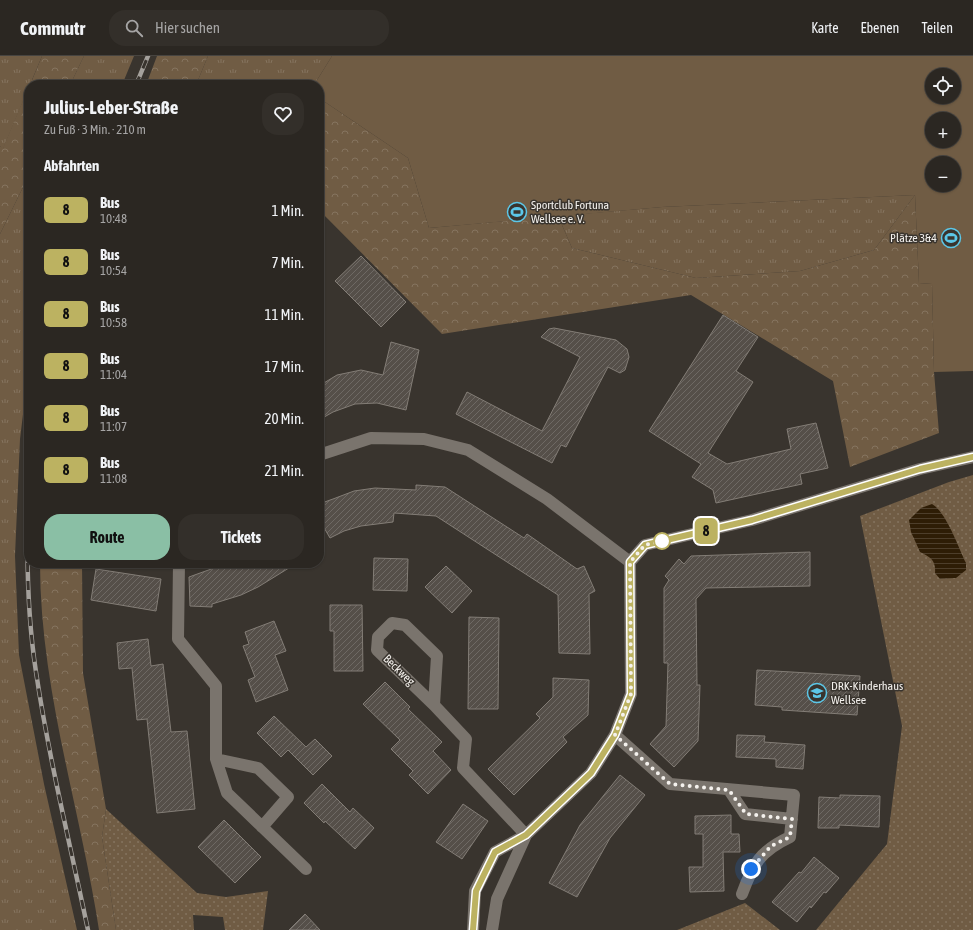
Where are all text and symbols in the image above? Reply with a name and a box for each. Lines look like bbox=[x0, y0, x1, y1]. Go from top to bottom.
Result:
search box bbox=[109, 10, 389, 46]
text: Commutr bbox=[20, 17, 85, 39]
icon: search bbox=[123, 17, 145, 39]
text: Hier suchen bbox=[155, 19, 220, 36]
text: Karte bbox=[811, 20, 838, 36]
text: Ebenen bbox=[860, 20, 899, 36]
text: Teilen bbox=[921, 20, 953, 36]
map controls bbox=[925, 68, 961, 192]
button: locate bbox=[925, 68, 961, 104]
button: heart bbox=[262, 93, 304, 135]
text: Julius-Leber-Straße bbox=[44, 96, 178, 118]
button: + bbox=[925, 112, 961, 148]
text: Zu Fuß · 3 Min. · 210 m bbox=[44, 122, 146, 137]
button: − bbox=[925, 156, 961, 192]
text: Abfahrten bbox=[44, 157, 99, 174]
text: Bus bbox=[100, 194, 120, 211]
place label: Sportclub Fortuna Wellsee e. V. bbox=[531, 198, 609, 226]
sports icon: Sportclub Fortuna Wellsee e. V. bbox=[506, 201, 528, 223]
text: 8 bbox=[63, 202, 69, 218]
text: 1 Min. bbox=[271, 202, 304, 219]
text: 10:48 bbox=[100, 211, 127, 226]
sports icon: Plätze 3&4 bbox=[940, 227, 962, 249]
place label: Plätze 3&4 bbox=[890, 231, 937, 245]
text: Bus bbox=[100, 246, 120, 263]
text: 8 bbox=[63, 254, 69, 270]
text: 7 Min. bbox=[271, 254, 304, 271]
text: 10:54 bbox=[100, 263, 127, 278]
text: Bus bbox=[100, 298, 120, 315]
text: 8 bbox=[63, 306, 69, 322]
text: 11 Min. bbox=[264, 306, 304, 323]
text: 10:58 bbox=[100, 315, 127, 330]
text: Bus bbox=[100, 350, 120, 367]
text: 8 bbox=[63, 358, 69, 374]
text: 17 Min. bbox=[264, 358, 304, 375]
text: 11:04 bbox=[100, 367, 127, 382]
text: Bus bbox=[100, 402, 120, 419]
text: 8 bbox=[63, 410, 69, 426]
text: 20 Min. bbox=[264, 410, 304, 427]
text: 11:07 bbox=[100, 419, 127, 434]
text: Bus bbox=[100, 454, 120, 471]
text: 8 bbox=[63, 462, 69, 478]
text: 21 Min. bbox=[264, 462, 304, 479]
text: 11:08 bbox=[100, 471, 127, 486]
button: Route bbox=[44, 514, 170, 560]
button: Tickets bbox=[178, 514, 304, 560]
line badge: 8 bbox=[693, 518, 719, 544]
text: 8 bbox=[703, 523, 709, 539]
unlabelled marker bbox=[653, 532, 671, 550]
street label: Beckweg bbox=[380, 652, 418, 689]
place label: DRK-Kinderhaus Wellsee bbox=[831, 679, 903, 707]
school or university icon: DRK-Kinderhaus Wellsee bbox=[806, 682, 828, 704]
your location bbox=[741, 859, 761, 879]

